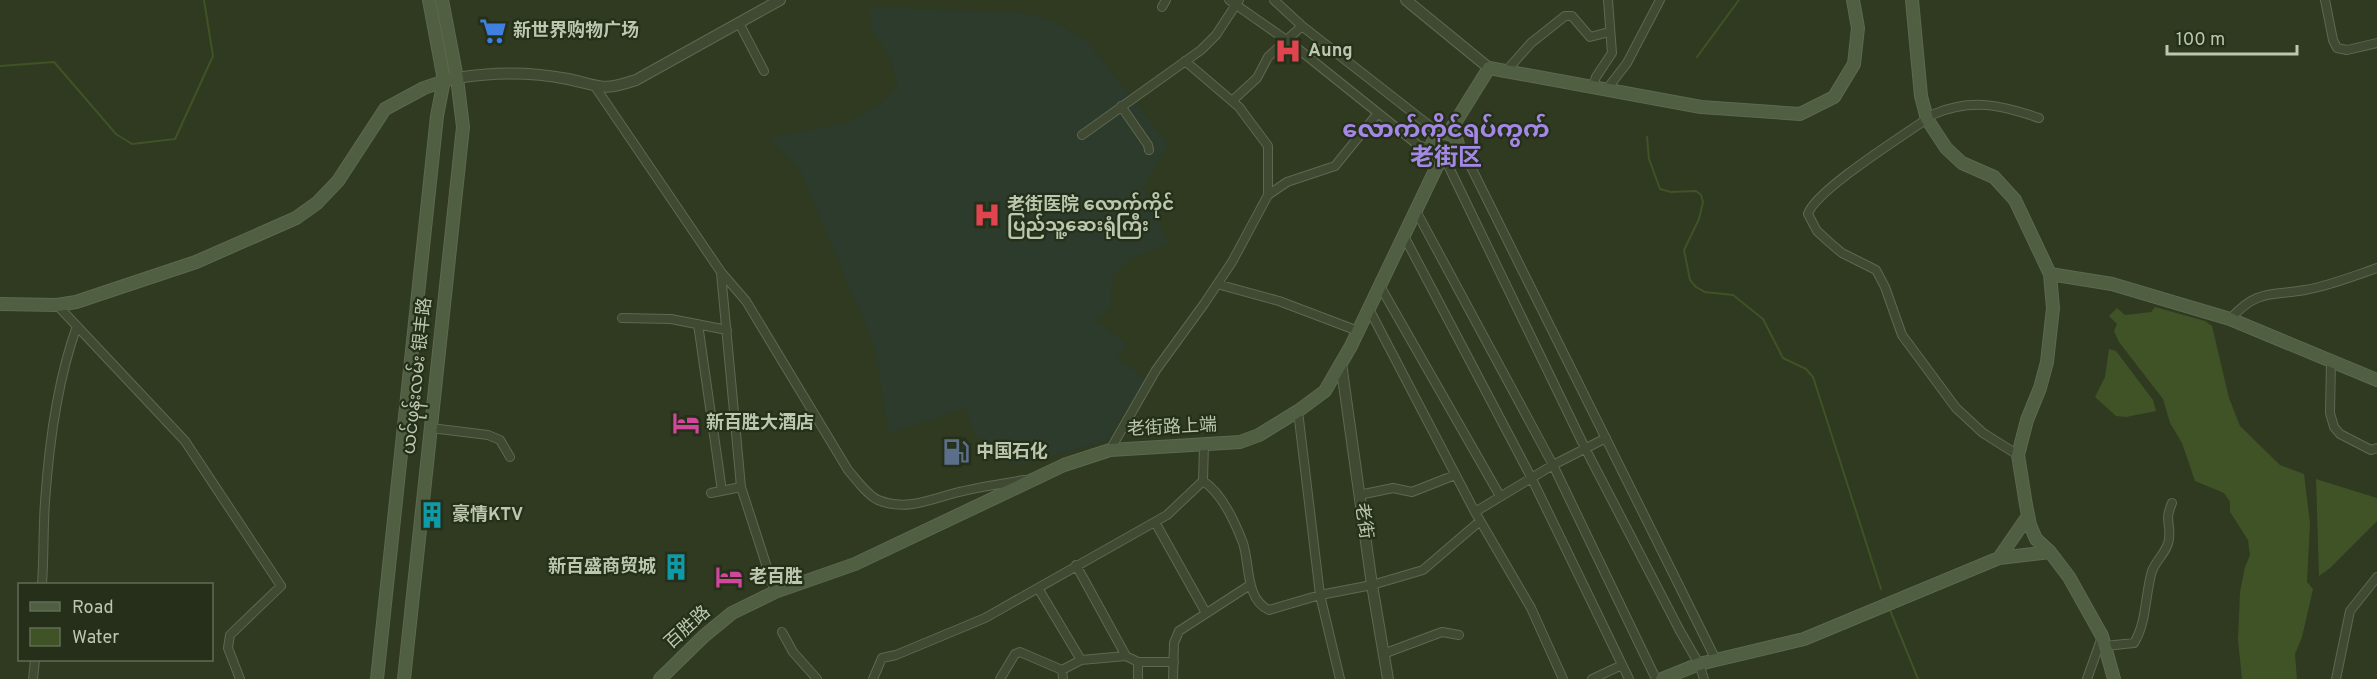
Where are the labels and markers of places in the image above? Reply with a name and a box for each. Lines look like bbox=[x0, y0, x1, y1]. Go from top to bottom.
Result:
supermarket icon: 新世界购物广场 bbox=[478, 16, 508, 46]
place label: 新世界购物广场 bbox=[513, 20, 639, 43]
hospital icon: Aung bbox=[1273, 36, 1303, 66]
place label: Aung bbox=[1308, 40, 1353, 63]
place label: 老街医院 လောက်ကိုင် ပြည်သူ့ဆေးရုံကြီး bbox=[1007, 192, 1174, 239]
hospital icon: 老街医院 လောက်ကိုင် ပြည်သူ့ဆေးရုံကြီး bbox=[972, 200, 1002, 230]
hotel icon: 新百胜大酒店 bbox=[671, 408, 701, 438]
place label: 新百胜大酒店 bbox=[706, 412, 814, 435]
fuel station icon: 中国石化 bbox=[941, 437, 971, 467]
place label: 中国石化 bbox=[976, 441, 1048, 464]
building icon: 豪情KTV bbox=[417, 500, 447, 530]
place label: 豪情KTV bbox=[452, 503, 523, 527]
building icon: 新百盛商贸城 bbox=[661, 552, 691, 582]
place label: 新百盛商贸城 bbox=[548, 556, 656, 579]
hotel icon: 老百胜 bbox=[714, 562, 744, 592]
place label: 老百胜 bbox=[749, 566, 803, 589]

